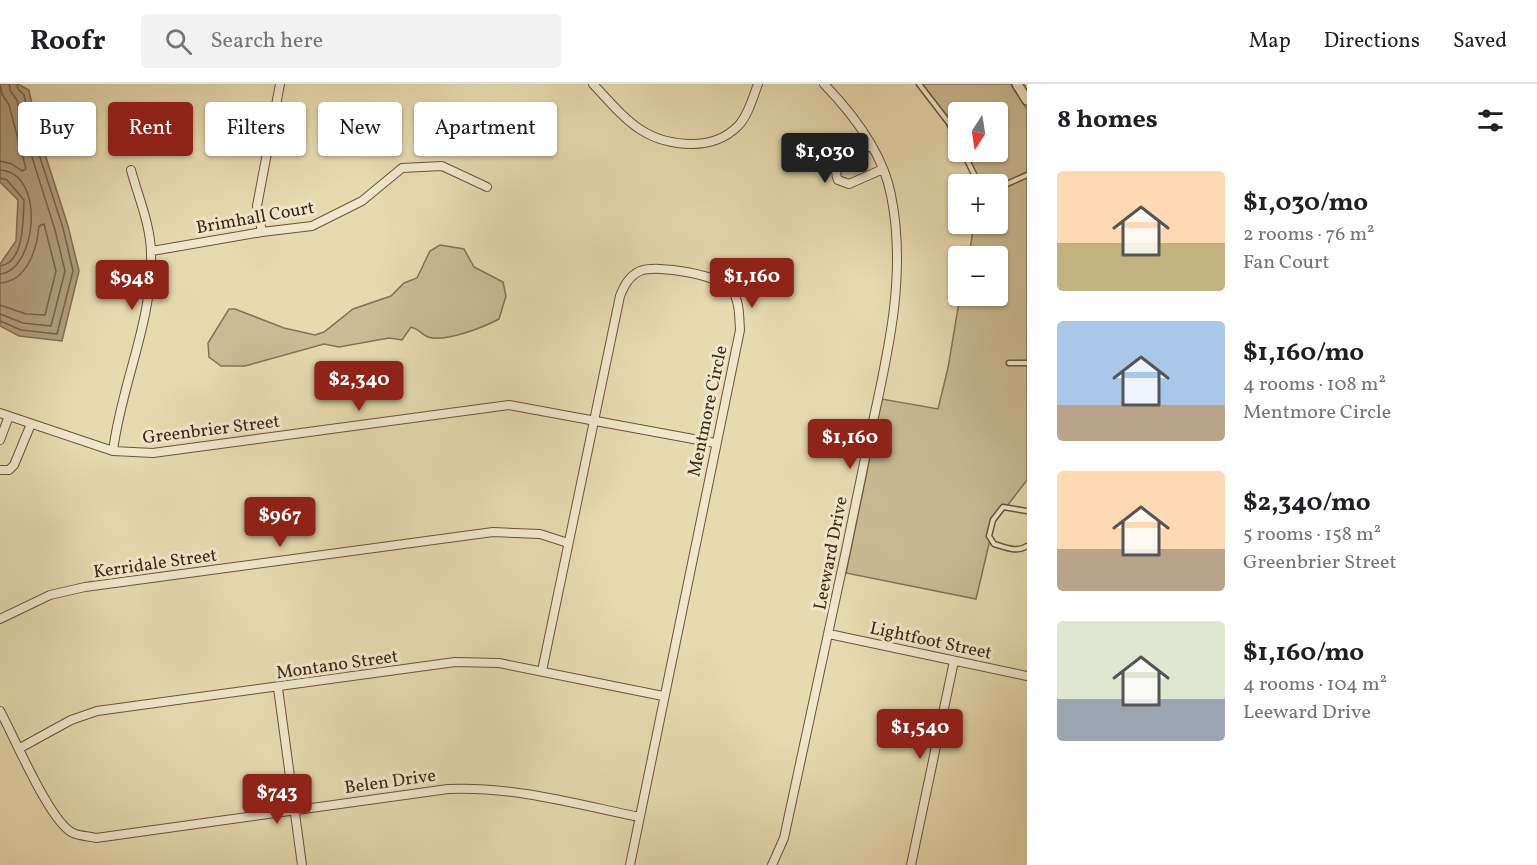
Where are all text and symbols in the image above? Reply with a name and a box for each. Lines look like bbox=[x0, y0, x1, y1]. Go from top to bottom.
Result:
search box bbox=[141, 14, 561, 68]
text: Roofr bbox=[30, 22, 105, 61]
icon: search bbox=[162, 25, 195, 58]
text: Search here bbox=[210, 26, 323, 57]
text: Map bbox=[1249, 27, 1291, 56]
text: Directions bbox=[1324, 27, 1420, 56]
text: Saved bbox=[1453, 27, 1507, 56]
chip: Buy bbox=[18, 102, 96, 156]
chip: Rent bbox=[108, 102, 193, 156]
chip: Filters bbox=[205, 102, 306, 156]
chip: New bbox=[318, 102, 402, 156]
chip: Apartment bbox=[414, 102, 557, 156]
north arrow bbox=[948, 102, 1008, 162]
map controls bbox=[948, 102, 1008, 306]
text: 8 homes bbox=[1057, 102, 1158, 138]
icon: filters bbox=[1474, 104, 1507, 137]
pin: $1,030 bbox=[776, 133, 874, 184]
text: $1,030 bbox=[795, 138, 855, 166]
button: + bbox=[948, 174, 1008, 234]
text: $1,030/mo bbox=[1243, 185, 1368, 221]
icon: home bbox=[1105, 195, 1177, 267]
street label: Brimhall Court bbox=[194, 196, 316, 241]
text: 2 rooms · 76 m² bbox=[1243, 221, 1375, 249]
button: − bbox=[948, 246, 1008, 306]
text: Fan Court bbox=[1243, 249, 1330, 277]
pin: $1,160 bbox=[703, 258, 801, 309]
pin: $948 bbox=[96, 260, 168, 311]
text: $1,160 bbox=[724, 263, 780, 291]
text: $948 bbox=[110, 265, 154, 293]
text: $1,160/mo bbox=[1243, 335, 1364, 371]
street label: Mentmore Circle bbox=[682, 343, 735, 479]
icon: home bbox=[1105, 345, 1177, 417]
pin: $2,340 bbox=[310, 361, 408, 412]
text: $2,340 bbox=[328, 366, 390, 394]
text: 4 rooms · 108 m² bbox=[1243, 371, 1386, 399]
text: Mentmore Circle bbox=[1243, 399, 1391, 427]
street label: Greenbrier Street bbox=[141, 410, 281, 451]
pin: $1,160 bbox=[801, 419, 899, 470]
text: $1,160 bbox=[822, 424, 878, 452]
text: $2,340/mo bbox=[1243, 485, 1371, 521]
street label: Leeward Drive bbox=[808, 494, 855, 612]
icon: home bbox=[1105, 495, 1177, 567]
pin: $967 bbox=[244, 497, 316, 548]
text: $967 bbox=[258, 502, 302, 530]
text: 5 rooms · 158 m² bbox=[1243, 521, 1381, 549]
street label: Kerridale Street bbox=[92, 543, 219, 586]
text: Greenbrier Street bbox=[1243, 549, 1397, 577]
street label: Lightfoot Street bbox=[867, 616, 994, 667]
text: $1,160/mo bbox=[1243, 635, 1364, 671]
street label: Montano Street bbox=[275, 645, 400, 686]
icon: home bbox=[1105, 645, 1177, 717]
text: 4 rooms · 104 m² bbox=[1243, 671, 1387, 699]
text: Leeward Drive bbox=[1243, 699, 1371, 727]
pin: $1,540 bbox=[871, 709, 969, 760]
text: $1,540 bbox=[891, 714, 949, 742]
street label: Belen Drive bbox=[343, 764, 437, 801]
pin: $743 bbox=[241, 774, 313, 825]
text: $743 bbox=[257, 779, 297, 807]

